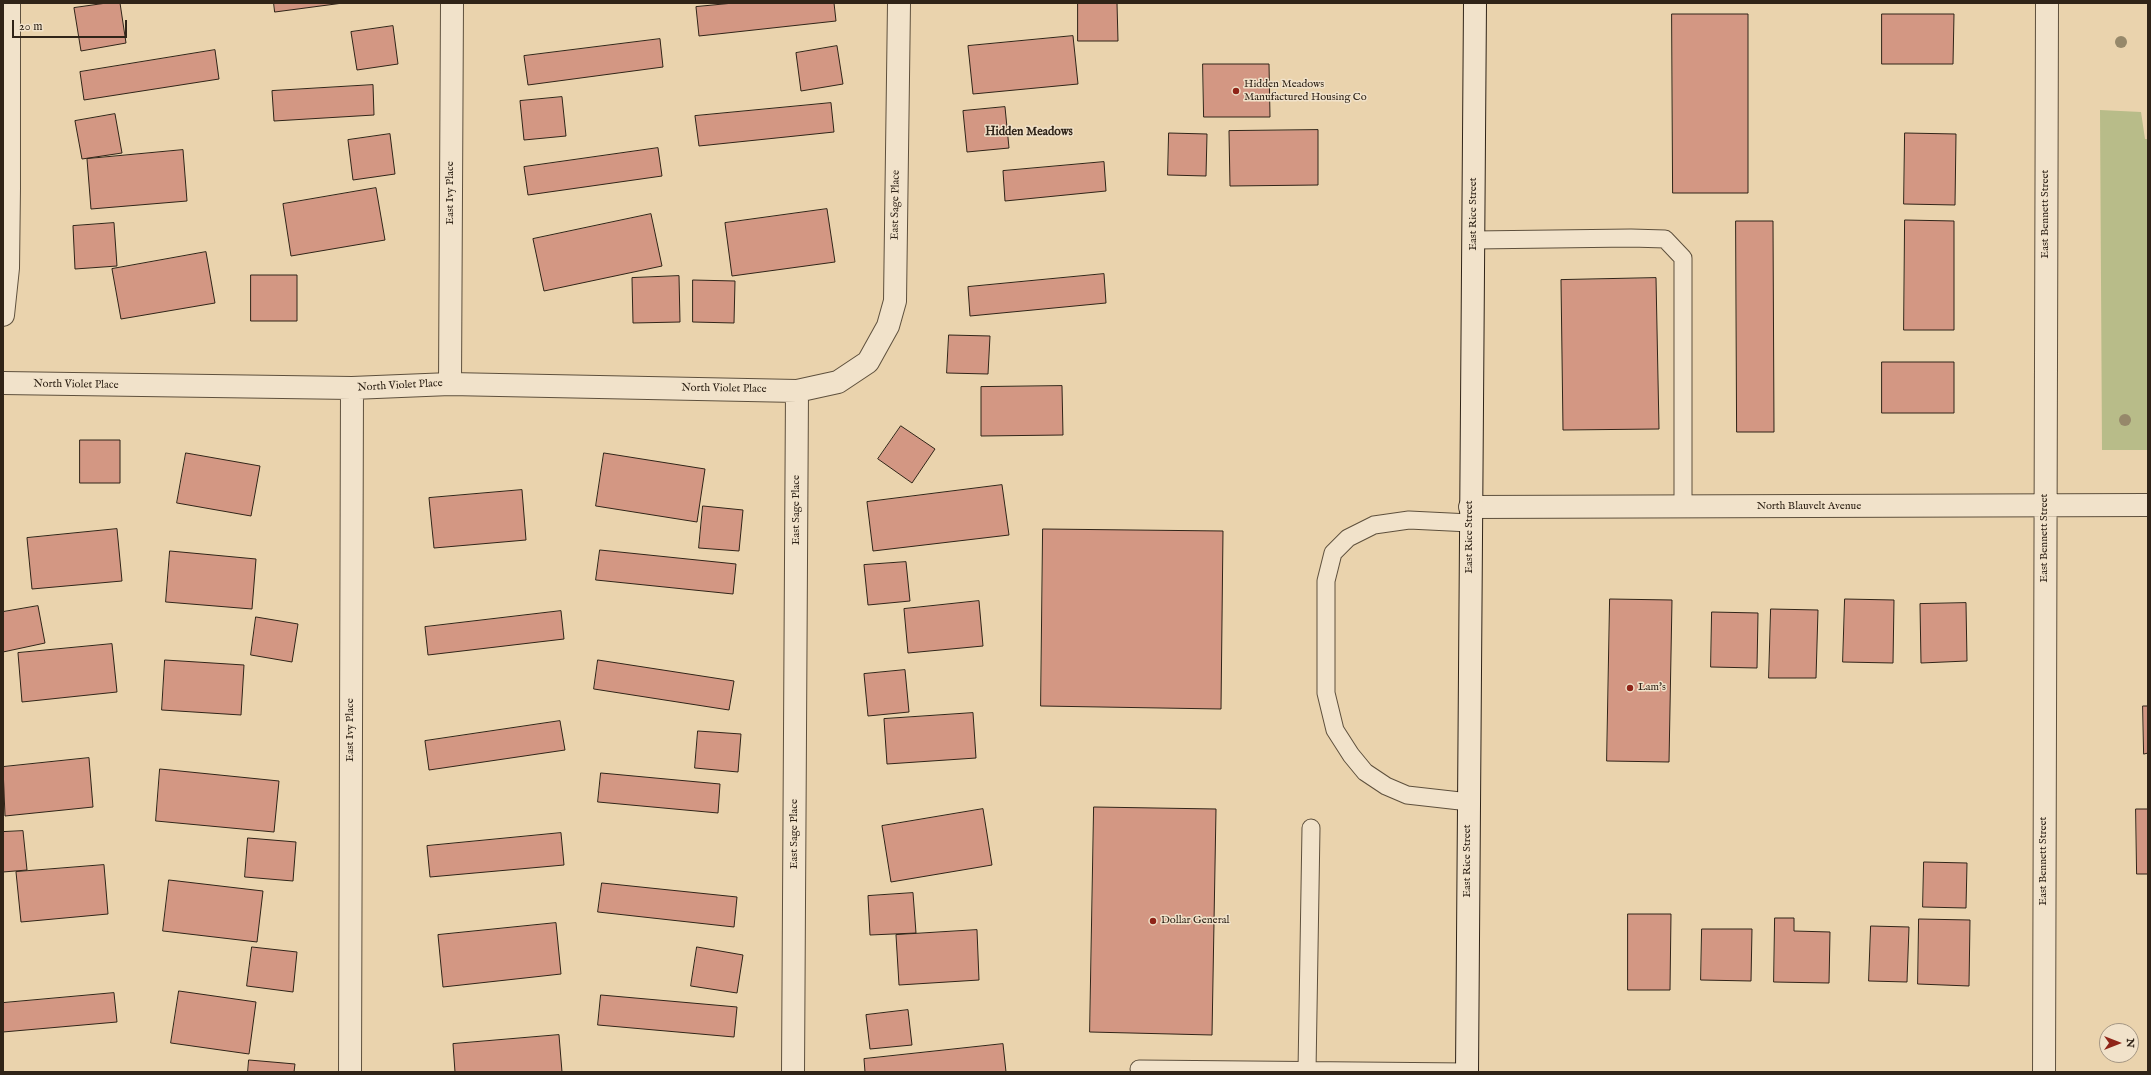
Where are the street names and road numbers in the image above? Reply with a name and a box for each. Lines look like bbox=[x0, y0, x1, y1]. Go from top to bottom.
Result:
street label: East Ivy Place bbox=[444, 161, 458, 225]
street label: East Sage Place bbox=[889, 170, 903, 240]
street label: East Bennett Street bbox=[2039, 170, 2053, 258]
street label: East Rice Street bbox=[1467, 177, 1481, 251]
street label: North Violet Place bbox=[357, 377, 443, 395]
street label: North Violet Place bbox=[33, 378, 119, 392]
street label: North Violet Place bbox=[681, 382, 767, 396]
street label: East Sage Place bbox=[790, 475, 804, 545]
street label: East Bennett Street bbox=[2038, 494, 2052, 582]
street label: East Rice Street bbox=[1463, 500, 1477, 574]
street label: North Blauvelt Avenue bbox=[1757, 500, 1861, 514]
street label: East Ivy Place bbox=[344, 698, 358, 762]
street label: East Sage Place bbox=[788, 799, 802, 869]
street label: East Bennett Street bbox=[2037, 817, 2051, 905]
street label: East Rice Street bbox=[1461, 824, 1475, 898]

